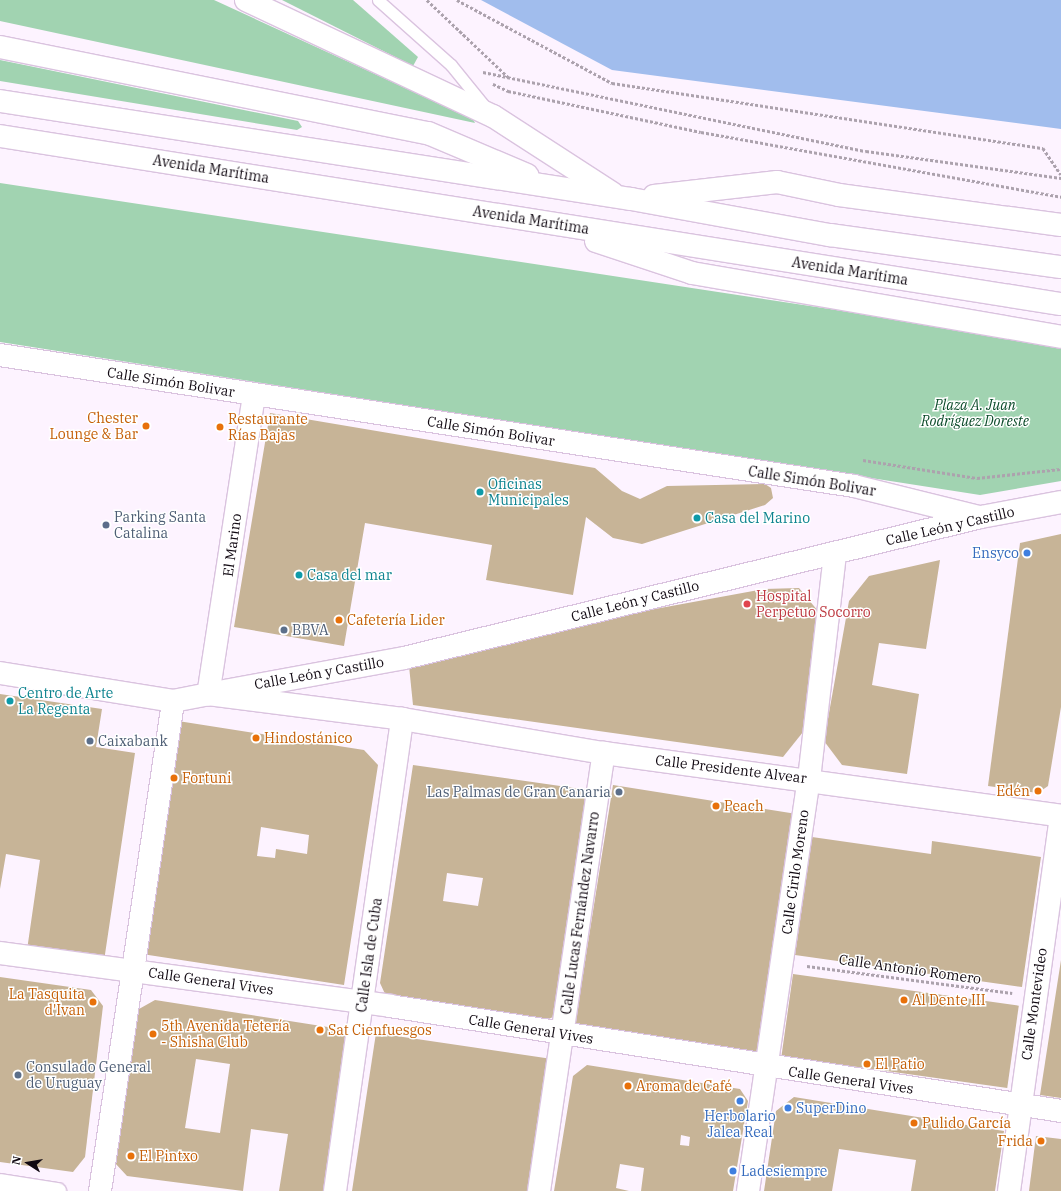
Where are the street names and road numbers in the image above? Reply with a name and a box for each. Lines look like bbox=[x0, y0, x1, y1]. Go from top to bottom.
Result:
street label: Avenida Marítima bbox=[152, 152, 270, 186]
street label: Avenida Marítima bbox=[472, 203, 590, 237]
street label: Avenida Marítima bbox=[791, 254, 909, 288]
street label: Calle Simón Bolivar bbox=[106, 364, 236, 400]
street label: Calle Simón Bolivar bbox=[426, 413, 556, 449]
street label: Calle Simón Bolivar bbox=[747, 463, 877, 499]
street label: Calle León y Castillo bbox=[884, 503, 1016, 549]
street label: El Marino bbox=[219, 512, 245, 578]
street label: Calle León y Castillo bbox=[569, 577, 701, 625]
street label: Calle León y Castillo bbox=[253, 653, 385, 693]
street label: Calle Presidente Alvear bbox=[654, 751, 808, 787]
street label: Calle Cirilo Moreno bbox=[778, 809, 812, 935]
street label: Calle Lucas Fernández Navarro bbox=[557, 810, 603, 1016]
street label: Calle Isla de Cuba bbox=[353, 897, 385, 1013]
street label: Calle Montevideo bbox=[1018, 947, 1050, 1061]
street label: Calle Antonio Romero bbox=[838, 951, 982, 987]
street label: Calle General Vives bbox=[147, 964, 275, 998]
street label: Calle General Vives bbox=[467, 1011, 595, 1047]
street label: Calle General Vives bbox=[787, 1063, 915, 1097]

